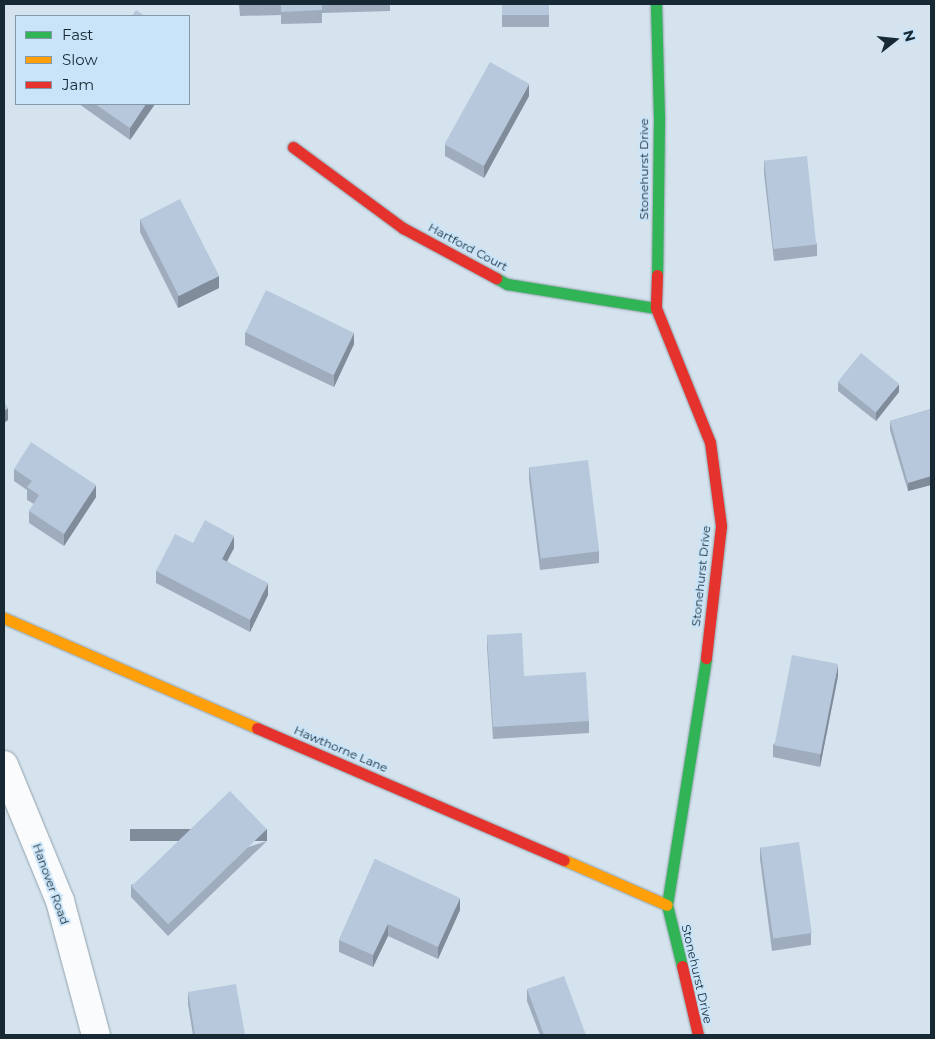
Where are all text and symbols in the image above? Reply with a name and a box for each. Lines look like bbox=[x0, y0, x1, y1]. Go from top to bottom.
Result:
legend bbox=[15, 15, 190, 105]
north arrow bbox=[870, 15, 920, 65]
text: Fast bbox=[62, 25, 93, 44]
text: N bbox=[899, 28, 920, 44]
text: Slow bbox=[62, 50, 98, 69]
text: Jam bbox=[62, 75, 94, 94]
street label: Stonehurst Drive bbox=[637, 118, 651, 220]
street label: Hartford Court bbox=[426, 220, 510, 274]
street label: Stonehurst Drive bbox=[689, 525, 713, 627]
street label: Hawthorne Lane bbox=[292, 723, 390, 775]
street label: Hanover Road bbox=[30, 842, 72, 926]
street label: Stonehurst Drive bbox=[679, 923, 715, 1025]

